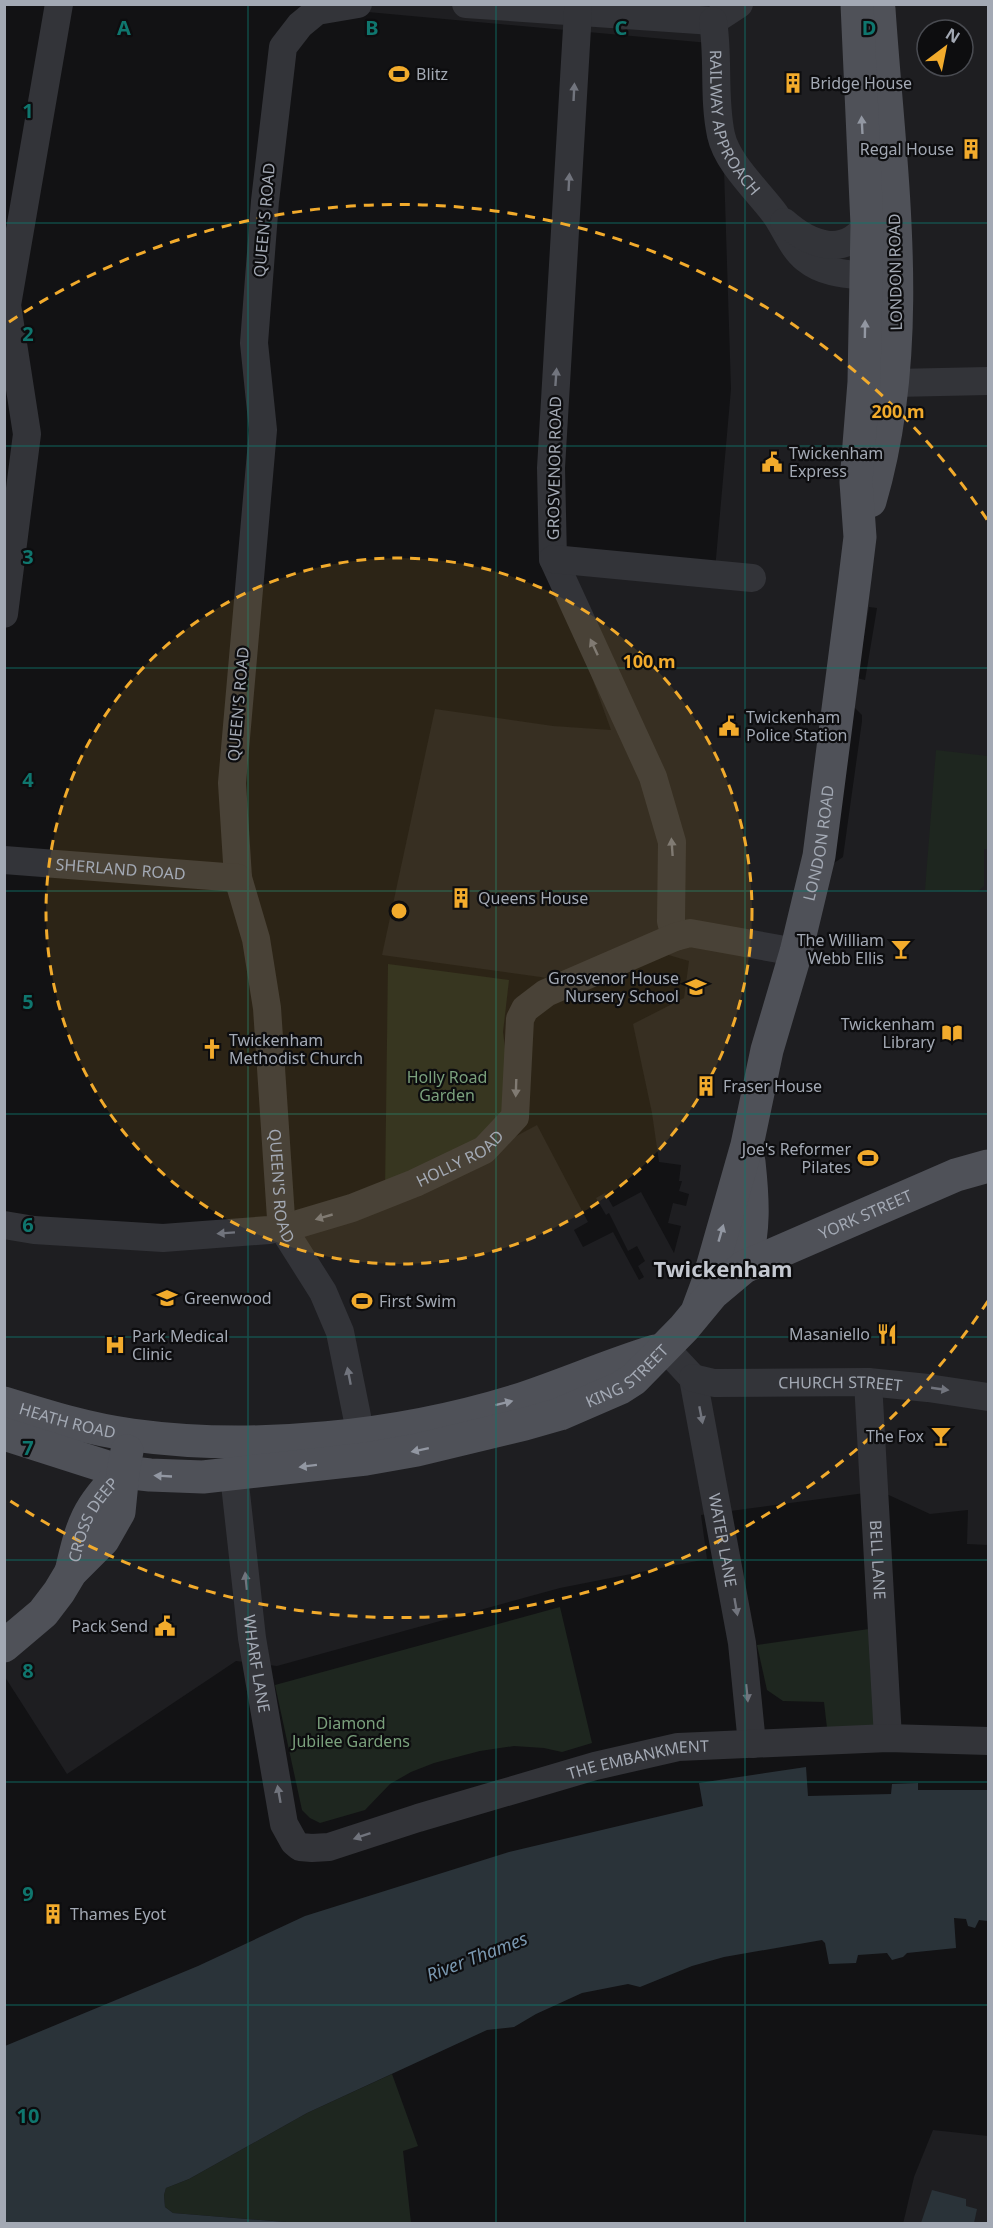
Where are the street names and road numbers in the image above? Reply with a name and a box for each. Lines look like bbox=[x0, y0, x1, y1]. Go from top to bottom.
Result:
street label: RAILWAY APPROACH bbox=[705, 49, 766, 200]
street label: QUEEN'S ROAD bbox=[248, 162, 280, 278]
street label: LONDON ROAD bbox=[883, 213, 907, 331]
street label: GROSVENOR ROAD bbox=[542, 396, 566, 540]
street label: QUEEN'S ROAD bbox=[222, 646, 254, 762]
street label: LONDON ROAD bbox=[798, 784, 839, 903]
street label: SHERLAND ROAD bbox=[55, 853, 186, 885]
street label: HOLLY ROAD bbox=[412, 1125, 508, 1192]
street label: QUEEN'S ROAD bbox=[264, 1128, 300, 1247]
street label: YORK STREET bbox=[815, 1184, 915, 1244]
street label: KING STREET bbox=[582, 1340, 673, 1413]
street label: CHURCH STREET bbox=[778, 1371, 904, 1396]
street label: HEATH ROAD bbox=[17, 1397, 118, 1443]
street label: CROSS DEEP bbox=[63, 1473, 123, 1565]
street label: WATER LANE bbox=[704, 1492, 742, 1589]
street label: BELL LANE bbox=[865, 1519, 891, 1600]
street label: WHARF LANE bbox=[238, 1613, 276, 1714]
street label: THE EMBANKMENT bbox=[565, 1735, 709, 1785]

